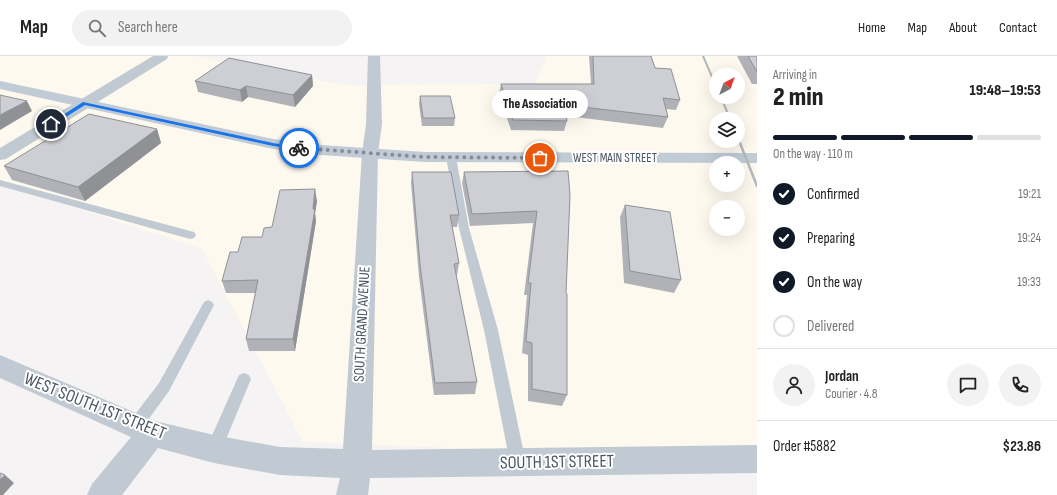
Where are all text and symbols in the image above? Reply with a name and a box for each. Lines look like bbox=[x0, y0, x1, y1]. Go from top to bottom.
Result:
search box bbox=[72, 10, 352, 46]
text: Map bbox=[20, 16, 48, 39]
icon: search bbox=[86, 17, 108, 39]
text: Search here bbox=[118, 18, 178, 37]
text: Home bbox=[858, 19, 886, 36]
text: Map bbox=[908, 19, 927, 36]
text: About bbox=[949, 19, 977, 36]
text: Contact bbox=[999, 19, 1037, 36]
text: Arriving in bbox=[773, 67, 817, 83]
north arrow bbox=[709, 68, 745, 104]
map controls bbox=[709, 68, 745, 236]
text: 19:48–19:53 bbox=[970, 81, 1041, 100]
text: 2 min bbox=[773, 82, 823, 113]
callout: The Association bbox=[492, 90, 588, 118]
text: The Association bbox=[503, 96, 577, 112]
pin bbox=[34, 107, 68, 141]
button: layers bbox=[709, 112, 745, 148]
icon: home bbox=[40, 113, 62, 135]
courier bbox=[279, 128, 319, 168]
icon: bike bbox=[288, 137, 310, 159]
pin bbox=[523, 141, 557, 175]
text: On the way · 110 m bbox=[773, 146, 853, 162]
icon: bag bbox=[529, 147, 551, 169]
street label: WEST MAIN STREET bbox=[573, 150, 657, 166]
button: + bbox=[709, 156, 745, 192]
icon: check bbox=[773, 183, 795, 205]
text: Confirmed bbox=[807, 185, 860, 204]
text: 19:21 bbox=[1018, 186, 1041, 202]
button: − bbox=[709, 200, 745, 236]
icon: check bbox=[773, 227, 795, 249]
text: Preparing bbox=[807, 229, 855, 248]
text: 19:24 bbox=[1018, 230, 1041, 246]
street label: SOUTH GRAND AVENUE bbox=[349, 266, 375, 382]
icon: check bbox=[773, 271, 795, 293]
text: On the way bbox=[807, 273, 862, 292]
text: 19:33 bbox=[1017, 274, 1041, 290]
text: Delivered bbox=[807, 317, 854, 336]
button: person bbox=[773, 364, 815, 406]
button: chat bbox=[947, 364, 989, 406]
button: phone bbox=[999, 364, 1041, 406]
text: Jordan bbox=[825, 367, 859, 386]
street label: WEST SOUTH 1ST STREET bbox=[21, 368, 169, 444]
text: Courier · 4.8 bbox=[825, 386, 877, 402]
text: Order #5882 bbox=[773, 437, 836, 456]
text: $23.86 bbox=[1003, 437, 1041, 456]
street label: SOUTH 1ST STREET bbox=[500, 451, 614, 473]

